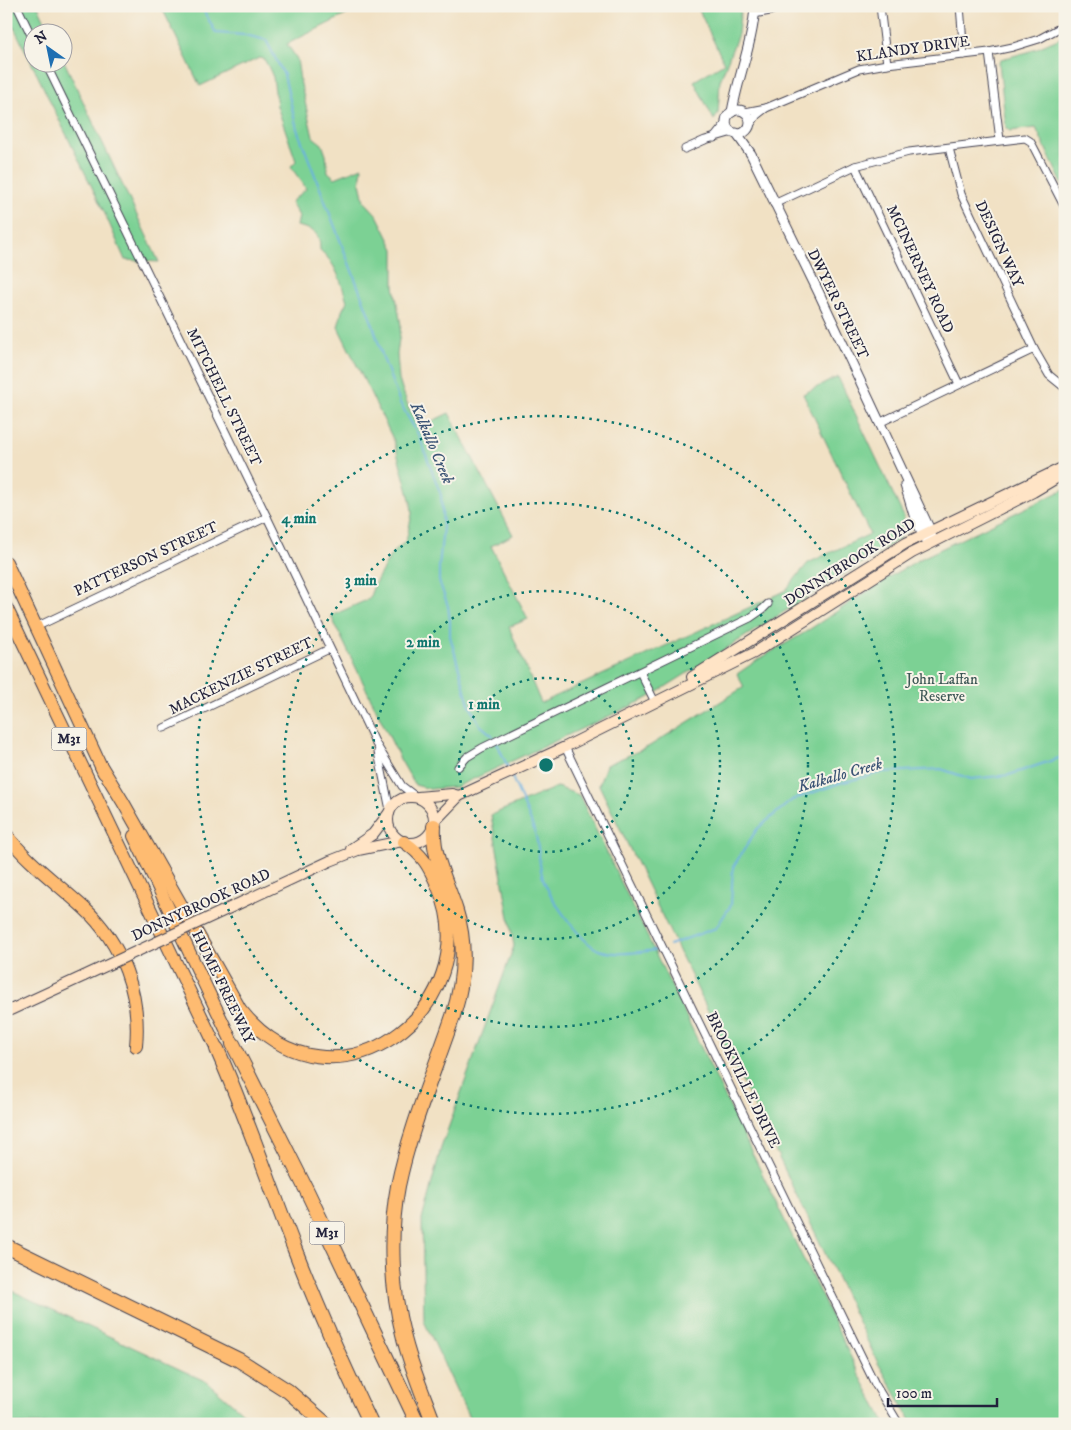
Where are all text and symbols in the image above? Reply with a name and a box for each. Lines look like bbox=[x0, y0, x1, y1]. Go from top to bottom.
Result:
north arrow bbox=[22, 22, 72, 72]
text: N bbox=[32, 27, 52, 49]
street label: KLANDY DRIVE bbox=[855, 32, 971, 66]
street label: DESIGN WAY bbox=[971, 198, 1028, 291]
street label: MCINERNEY ROAD bbox=[882, 202, 958, 336]
street label: DWYER STREET bbox=[803, 246, 873, 363]
street label: MITCHELL STREET bbox=[182, 325, 266, 470]
water label: Kalkallo Creek bbox=[405, 398, 458, 487]
text: 4 min bbox=[281, 509, 317, 528]
street label: DONNYBROOK ROAD bbox=[781, 514, 919, 610]
street label: PATTERSON STREET bbox=[71, 517, 222, 601]
text: 3 min bbox=[345, 571, 377, 590]
street label: MACKENZIE STREET bbox=[166, 633, 317, 719]
text: 2 min bbox=[406, 633, 440, 652]
park label: John Laffan Reserve bbox=[904, 670, 978, 706]
text: 1 min bbox=[468, 695, 500, 714]
road number: M31 bbox=[52, 728, 86, 751]
water label: Kalkallo Creek bbox=[794, 753, 885, 797]
centre of rings bbox=[537, 756, 555, 774]
street label: DONNYBROOK ROAD bbox=[128, 864, 274, 946]
street label: HUME FREEWAY bbox=[187, 927, 259, 1047]
street label: BROOKVILLE DRIVE bbox=[702, 1009, 784, 1152]
road number: M31 bbox=[310, 1222, 344, 1244]
scale bar bbox=[888, 1375, 997, 1407]
text: 100 m bbox=[896, 1384, 932, 1403]

